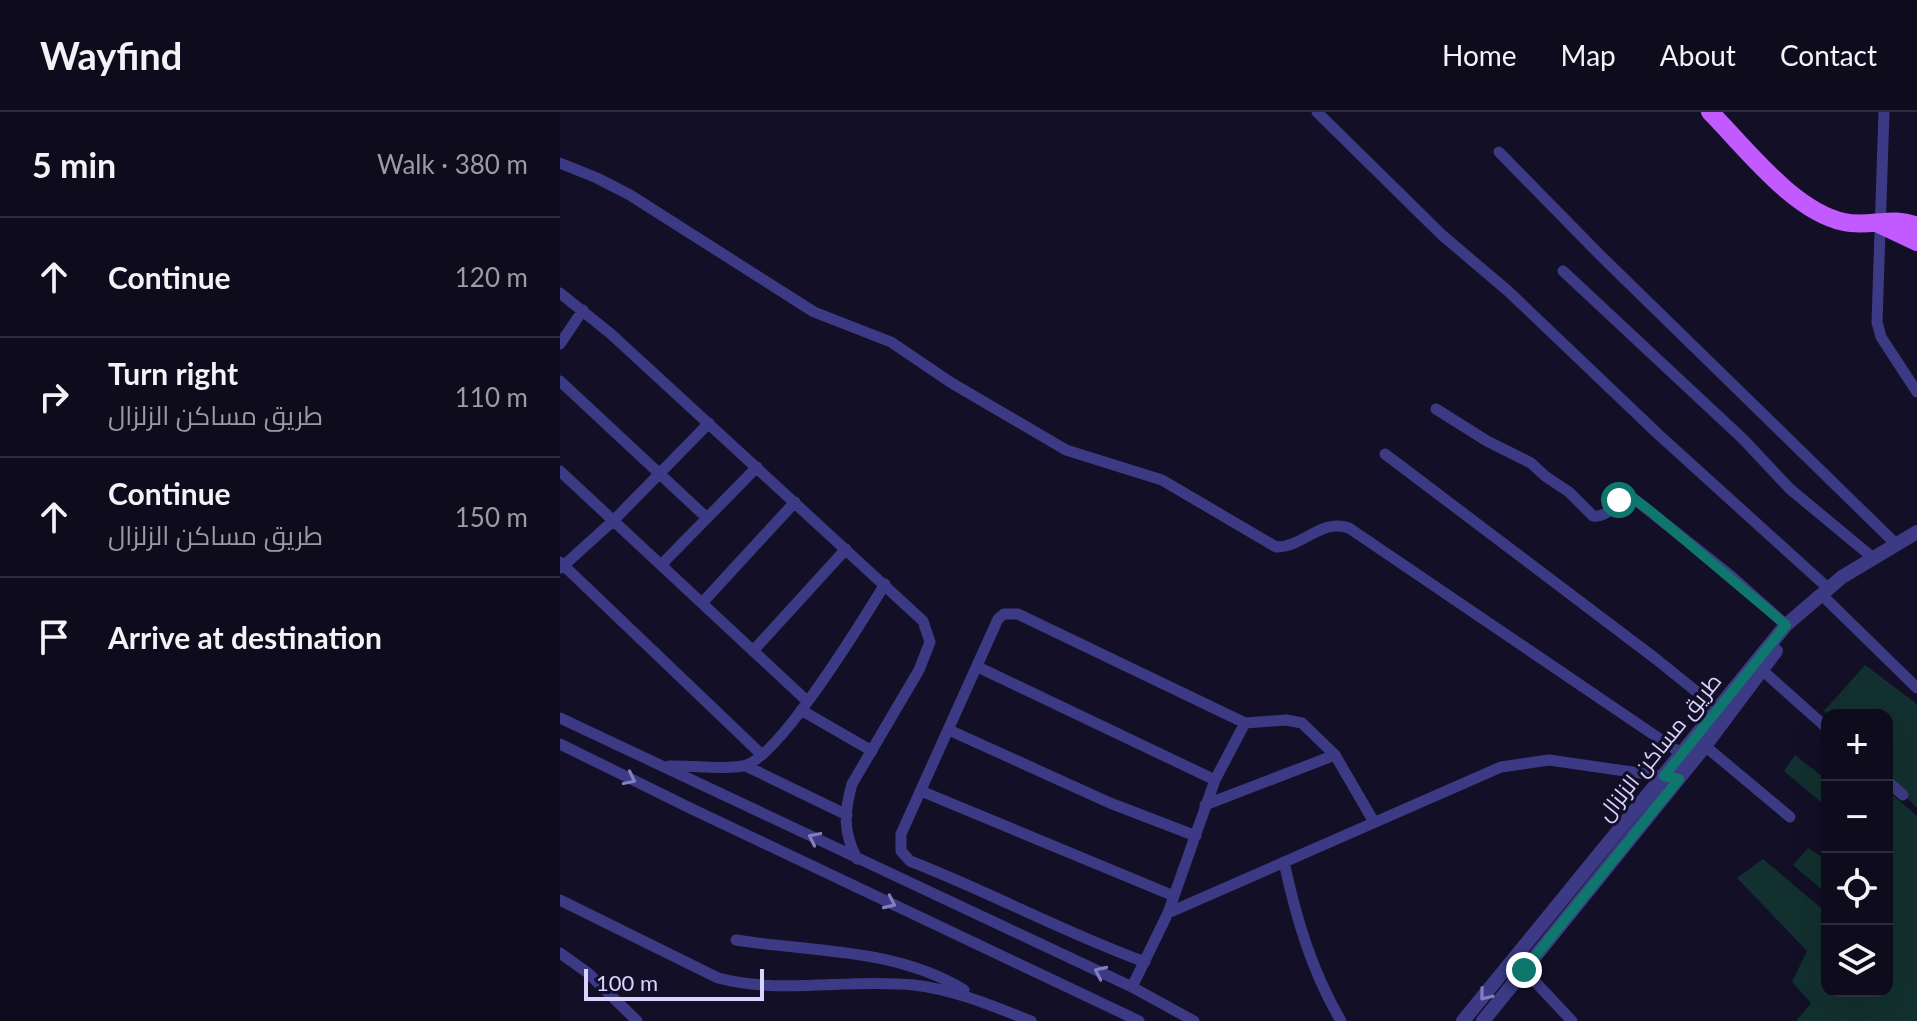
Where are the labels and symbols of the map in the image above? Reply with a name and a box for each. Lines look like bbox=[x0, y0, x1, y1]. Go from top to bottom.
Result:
route start bbox=[1601, 482, 1637, 518]
street label: طريق مساكن الزلزال bbox=[1591, 667, 1727, 827]
one-way arrow bbox=[621, 769, 636, 785]
one-way arrow bbox=[807, 832, 822, 848]
one-way arrow bbox=[881, 893, 896, 909]
route end bbox=[1506, 952, 1542, 988]
scale bar bbox=[584, 965, 764, 1001]
one-way arrow bbox=[1094, 966, 1108, 982]
one-way arrow bbox=[1480, 985, 1495, 1000]

